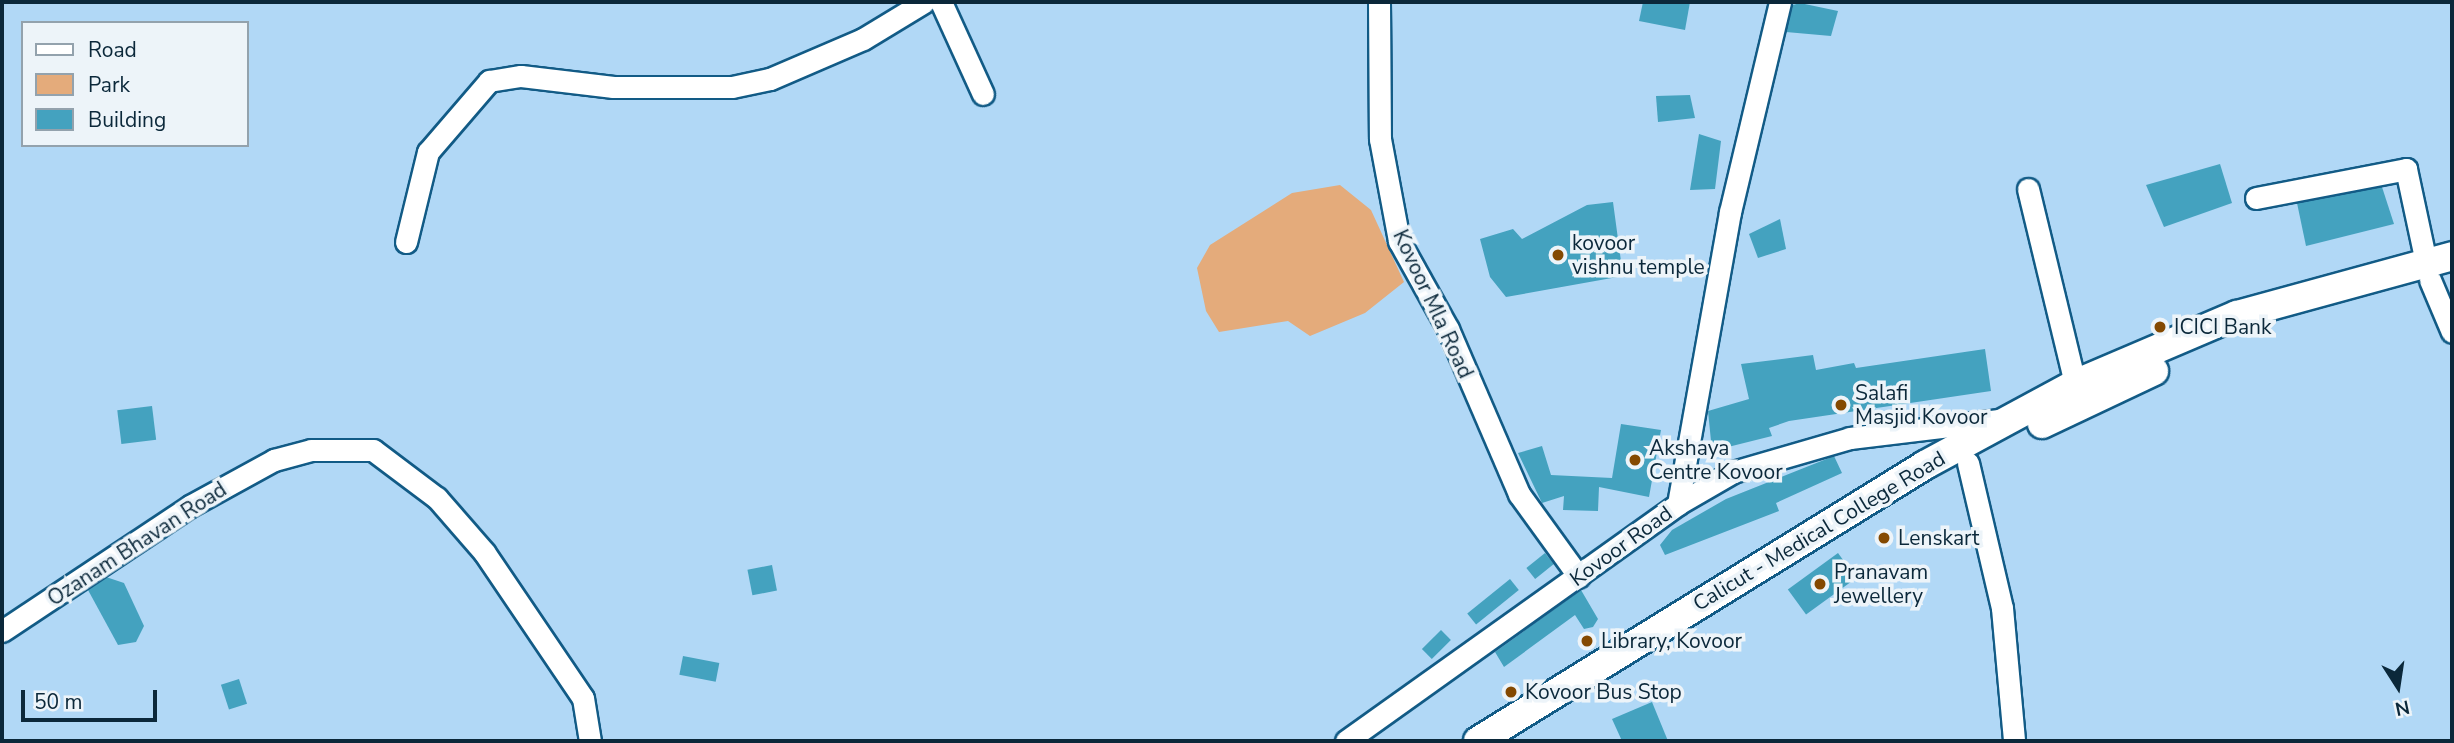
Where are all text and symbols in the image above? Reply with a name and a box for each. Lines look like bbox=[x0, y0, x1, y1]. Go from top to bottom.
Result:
legend bbox=[21, 21, 248, 147]
text: Road bbox=[88, 36, 137, 64]
text: Park bbox=[88, 71, 130, 99]
text: Building bbox=[88, 106, 166, 134]
street label: Kovoor Mla Road bbox=[1388, 226, 1478, 382]
place label: kovoor vishnu temple bbox=[1572, 230, 1705, 280]
marker: kovoor vishnu temple bbox=[1550, 247, 1566, 263]
place label: ICICI Bank bbox=[2174, 314, 2272, 340]
marker: ICICI Bank bbox=[2152, 319, 2168, 335]
place label: Salafi Masjid Kovoor bbox=[1855, 380, 1988, 430]
marker: Salafi Masjid Kovoor bbox=[1833, 397, 1849, 413]
place label: Akshaya Centre Kovoor bbox=[1649, 435, 1783, 485]
street label: Calicut - Medical College Road bbox=[1688, 446, 1950, 616]
marker: Akshaya Centre Kovoor bbox=[1627, 452, 1643, 468]
street label: Ozanam Bhavan Road bbox=[43, 477, 231, 611]
street label: Kovoor Road bbox=[1565, 500, 1677, 592]
place label: Lenskart bbox=[1898, 525, 1979, 551]
marker: Lenskart bbox=[1876, 530, 1892, 546]
place label: Pranavam Jewellery bbox=[1834, 559, 1928, 609]
marker: Pranavam Jewellery bbox=[1812, 576, 1828, 592]
place label: Library, Kovoor bbox=[1601, 628, 1742, 654]
marker: Library, Kovoor bbox=[1579, 633, 1595, 649]
north arrow bbox=[2363, 652, 2433, 722]
scale bar bbox=[24, 676, 161, 720]
place label: Kovoor Bus Stop bbox=[1525, 679, 1682, 705]
marker: Kovoor Bus Stop bbox=[1503, 684, 1519, 700]
text: 50 m bbox=[34, 688, 83, 716]
text: N bbox=[2393, 693, 2412, 722]

